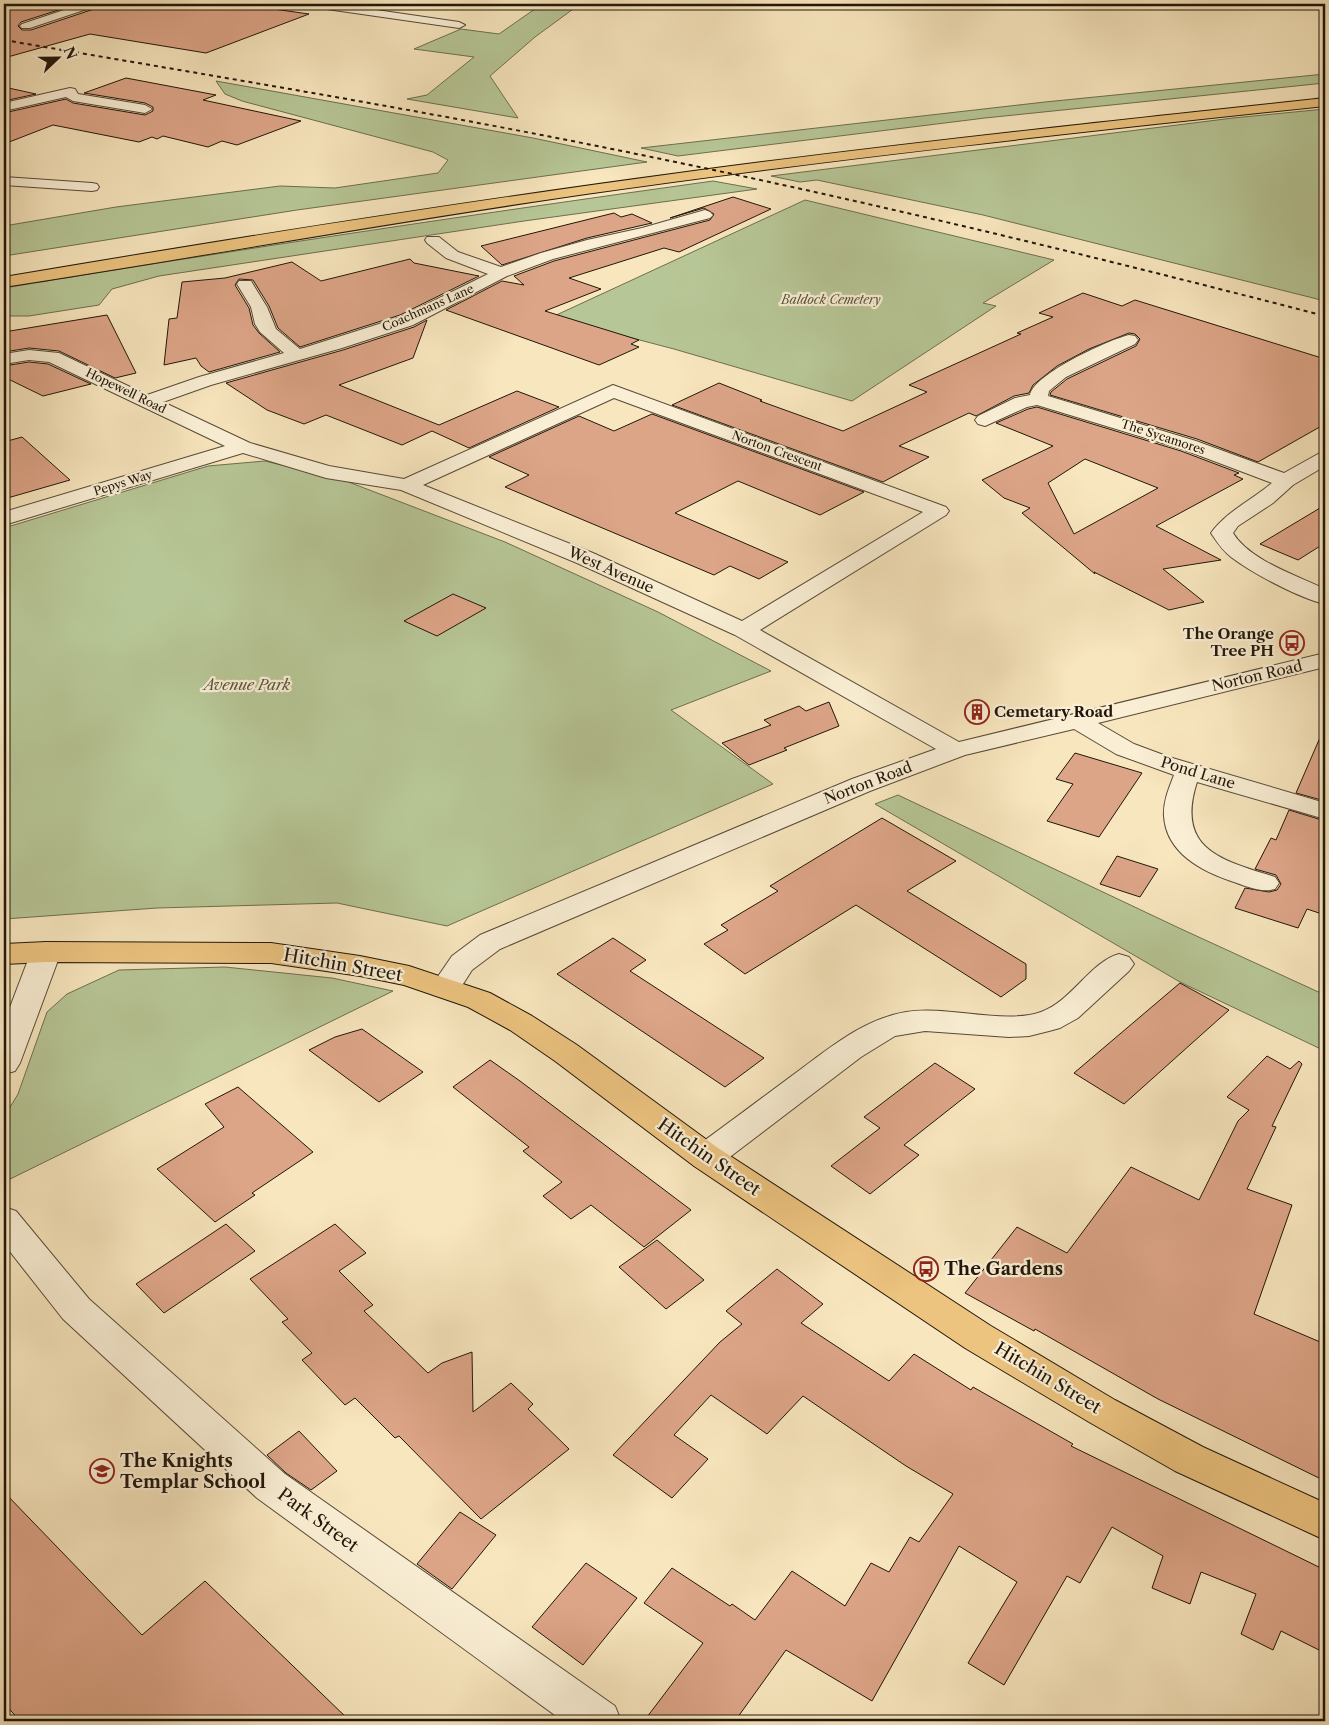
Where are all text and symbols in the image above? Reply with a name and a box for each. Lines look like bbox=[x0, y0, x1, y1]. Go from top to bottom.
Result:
north arrow bbox=[32, 32, 82, 82]
text: N bbox=[59, 44, 81, 62]
street label: Coachmans Lane bbox=[380, 281, 476, 334]
park label: Baldock Cemetery bbox=[780, 292, 881, 307]
street label: Hopewell Road bbox=[84, 365, 170, 417]
street label: The Sycamores bbox=[1119, 416, 1207, 457]
street label: Norton Crescent bbox=[730, 427, 825, 474]
street label: Pepys Way bbox=[92, 466, 154, 499]
street label: West Avenue bbox=[564, 542, 657, 597]
place label: The Orange Tree PH bbox=[1183, 624, 1274, 660]
bus stop icon: The Orange Tree PH bbox=[1279, 630, 1305, 656]
street label: Norton Road bbox=[1210, 656, 1304, 695]
park label: Avenue Park bbox=[202, 675, 291, 694]
building icon: Cemetary Road bbox=[964, 699, 990, 725]
place label: Cemetary Road bbox=[994, 702, 1113, 721]
street label: Pond Lane bbox=[1159, 752, 1238, 793]
street label: Norton Road bbox=[821, 757, 914, 808]
street label: Hitchin Street bbox=[282, 944, 405, 986]
street label: Hitchin Street bbox=[653, 1113, 765, 1201]
bus stop icon: The Gardens bbox=[913, 1256, 939, 1282]
place label: The Gardens bbox=[944, 1258, 1063, 1280]
street label: Hitchin Street bbox=[991, 1338, 1106, 1419]
place label: The Knights Templar School bbox=[120, 1450, 266, 1493]
school or university icon: The Knights Templar School bbox=[89, 1458, 115, 1484]
street label: Park Street bbox=[273, 1483, 363, 1557]

